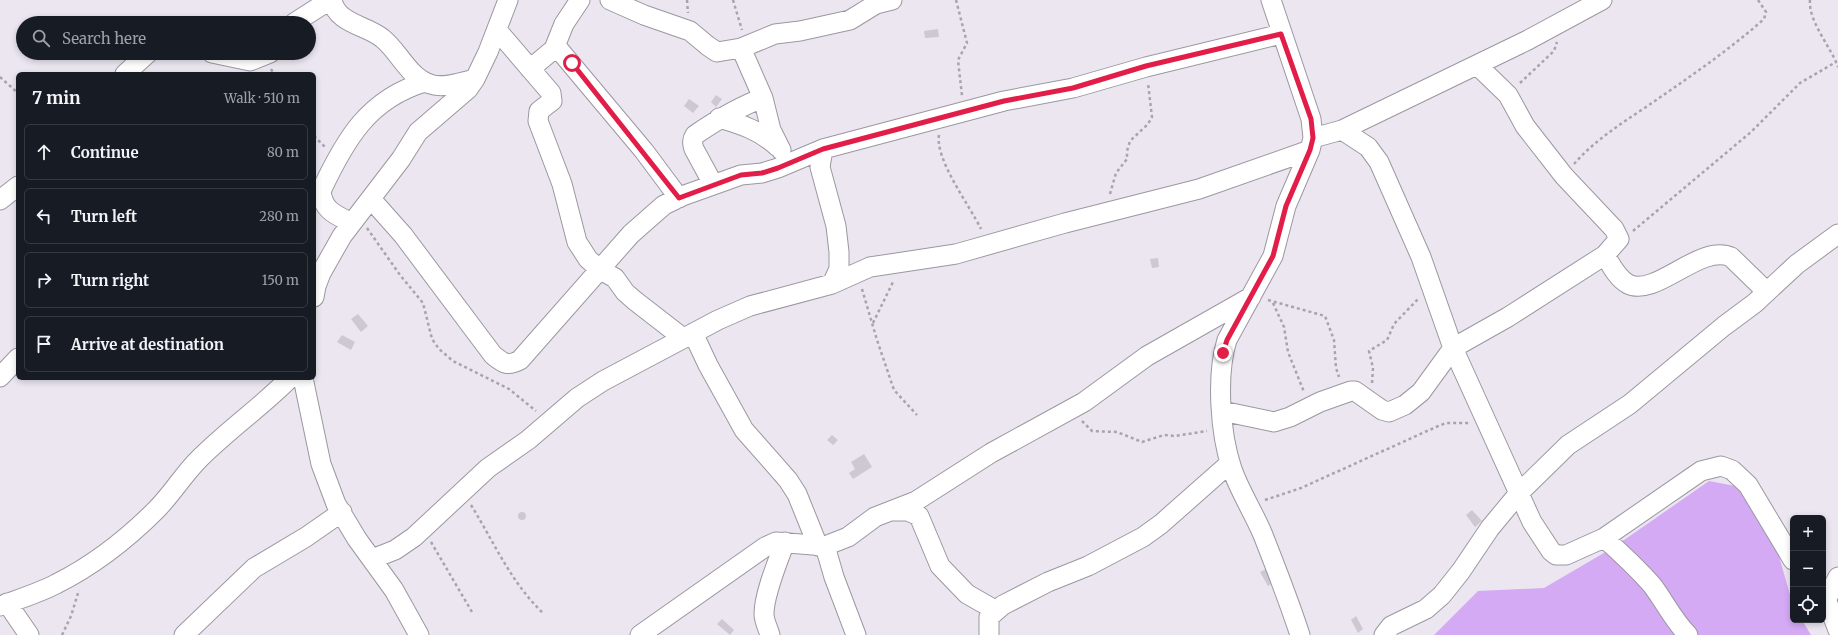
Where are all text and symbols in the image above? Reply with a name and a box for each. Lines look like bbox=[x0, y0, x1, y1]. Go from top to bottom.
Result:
search box bbox=[16, 16, 316, 60]
icon: search bbox=[30, 27, 52, 49]
text: Search here bbox=[62, 29, 146, 48]
route start bbox=[563, 54, 581, 72]
text: 7 min bbox=[32, 87, 81, 109]
text: Walk · 510 m bbox=[224, 90, 300, 107]
icon: ahead bbox=[33, 141, 55, 163]
text: Continue bbox=[71, 143, 139, 162]
text: 80 m bbox=[267, 144, 299, 161]
icon: left bbox=[33, 205, 55, 227]
text: Turn left bbox=[71, 207, 137, 226]
text: 280 m bbox=[259, 208, 299, 225]
icon: right bbox=[33, 269, 55, 291]
text: Turn right bbox=[71, 271, 149, 290]
text: 150 m bbox=[262, 272, 299, 289]
icon: arrive bbox=[33, 333, 55, 355]
text: Arrive at destination bbox=[71, 335, 224, 354]
route end bbox=[1214, 344, 1232, 362]
map controls bbox=[1790, 515, 1826, 623]
button: + bbox=[1790, 515, 1826, 551]
button: − bbox=[1790, 551, 1826, 587]
button: locate bbox=[1790, 587, 1826, 623]

